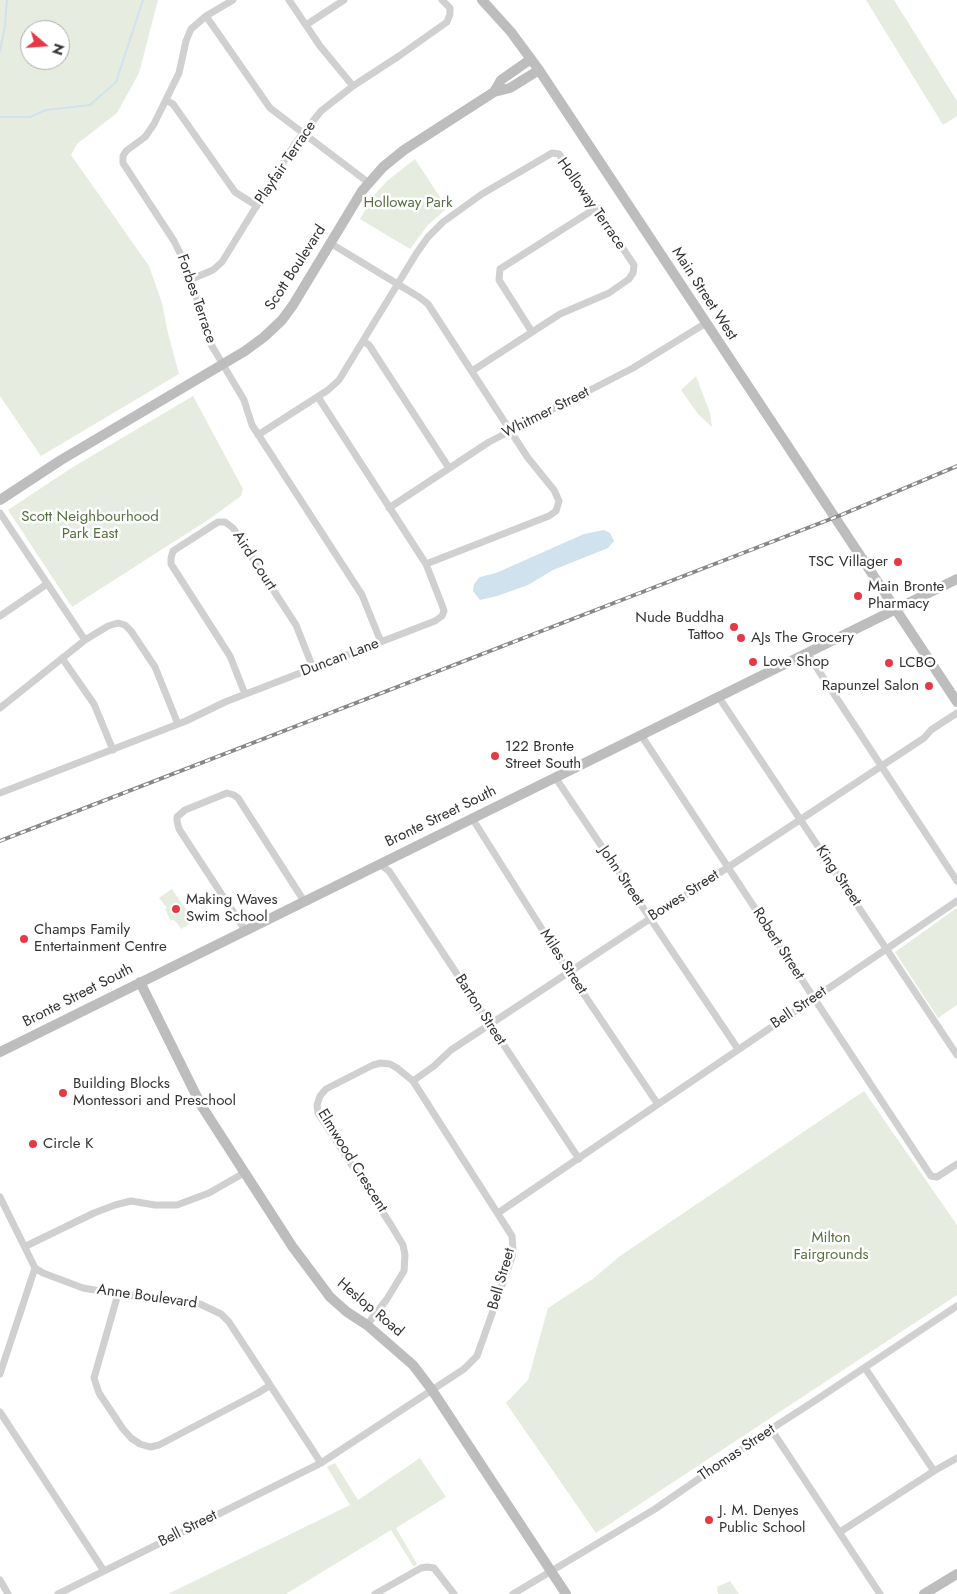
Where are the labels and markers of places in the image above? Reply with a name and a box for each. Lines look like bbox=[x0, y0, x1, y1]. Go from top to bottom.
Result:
place label: TSC Villager bbox=[809, 553, 888, 571]
marker: TSC Villager bbox=[892, 556, 904, 568]
place label: Main Bronte Pharmacy bbox=[868, 578, 944, 613]
marker: Main Bronte Pharmacy bbox=[852, 590, 864, 602]
place label: Nude Buddha Tattoo bbox=[635, 609, 724, 644]
marker: Nude Buddha Tattoo bbox=[728, 621, 740, 633]
place label: AJs The Grocery bbox=[751, 629, 854, 647]
marker: AJs The Grocery bbox=[735, 632, 747, 644]
place label: Love Shop bbox=[763, 653, 829, 671]
place label: LCBO bbox=[899, 654, 936, 672]
marker: Love Shop bbox=[747, 656, 759, 668]
marker: LCBO bbox=[883, 657, 895, 669]
place label: Rapunzel Salon bbox=[822, 677, 919, 695]
marker: Rapunzel Salon bbox=[923, 680, 935, 692]
place label: 122 Bronte Street South bbox=[505, 738, 581, 773]
marker: 122 Bronte Street South bbox=[489, 750, 501, 762]
place label: Making Waves Swim School bbox=[186, 891, 277, 926]
marker: Making Waves Swim School bbox=[170, 903, 182, 915]
place label: Champs Family Entertainment Centre bbox=[34, 921, 167, 956]
marker: Champs Family Entertainment Centre bbox=[18, 933, 30, 945]
place label: Building Blocks Montessori and Preschool bbox=[73, 1075, 236, 1110]
marker: Building Blocks Montessori and Preschool bbox=[57, 1087, 69, 1099]
place label: Circle K bbox=[43, 1135, 93, 1153]
marker: Circle K bbox=[27, 1138, 39, 1150]
place label: J. M. Denyes Public School bbox=[719, 1502, 805, 1537]
marker: J. M. Denyes Public School bbox=[703, 1514, 715, 1526]

